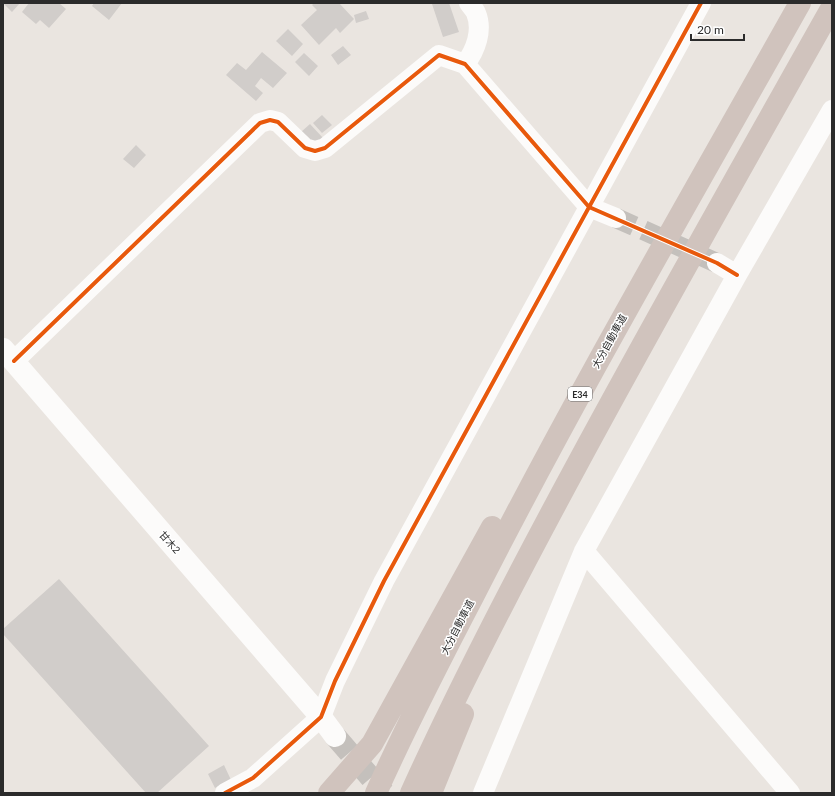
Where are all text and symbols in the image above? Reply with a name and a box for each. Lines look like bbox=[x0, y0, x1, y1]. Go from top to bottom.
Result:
scale bar bbox=[691, 16, 744, 42]
text: 20 m bbox=[697, 22, 724, 37]
street label: 大分自動車道 bbox=[589, 312, 629, 370]
road number: E34 bbox=[568, 387, 592, 401]
street label: 甘木2 bbox=[157, 528, 183, 556]
street label: 大分自動車道 bbox=[438, 598, 476, 656]

